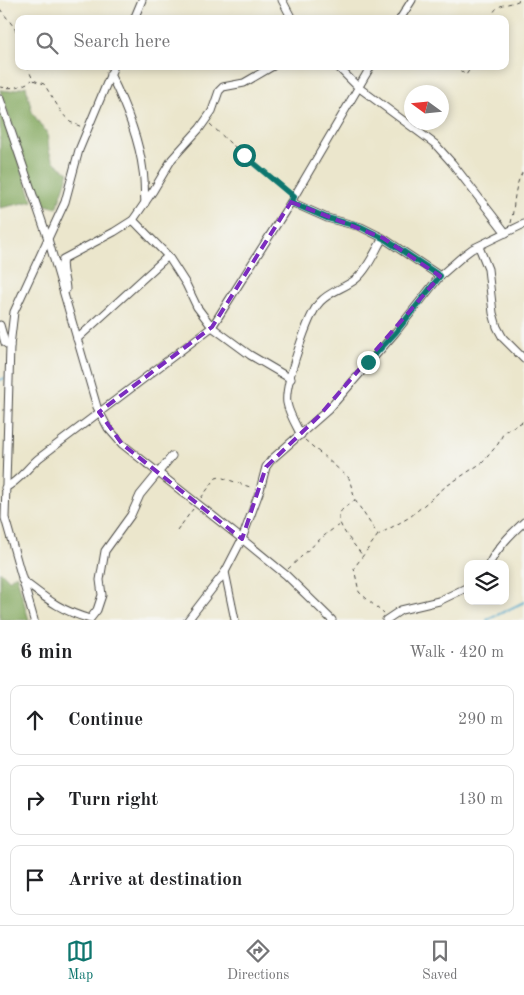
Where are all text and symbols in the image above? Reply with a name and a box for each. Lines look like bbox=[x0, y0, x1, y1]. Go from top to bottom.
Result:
search box bbox=[15, 15, 509, 70]
icon: search bbox=[33, 29, 61, 57]
text: Search here bbox=[73, 33, 170, 52]
north arrow bbox=[404, 85, 449, 130]
route start bbox=[233, 144, 256, 167]
route end bbox=[357, 351, 380, 374]
map controls bbox=[464, 560, 509, 605]
button: layers bbox=[464, 560, 509, 605]
text: 6 min bbox=[20, 642, 73, 663]
text: Walk · 420 m bbox=[409, 645, 504, 661]
icon: ahead bbox=[21, 706, 49, 734]
text: Continue bbox=[68, 711, 143, 730]
text: 290 m bbox=[458, 712, 503, 728]
icon: right bbox=[21, 786, 49, 814]
text: Turn right bbox=[68, 791, 158, 810]
text: 130 m bbox=[458, 792, 503, 808]
icon: arrive bbox=[21, 866, 49, 894]
text: Arrive at destination bbox=[68, 871, 242, 890]
tab: Map bbox=[66, 937, 94, 984]
tab: Directions bbox=[227, 937, 289, 984]
tab: Saved bbox=[422, 937, 458, 984]

